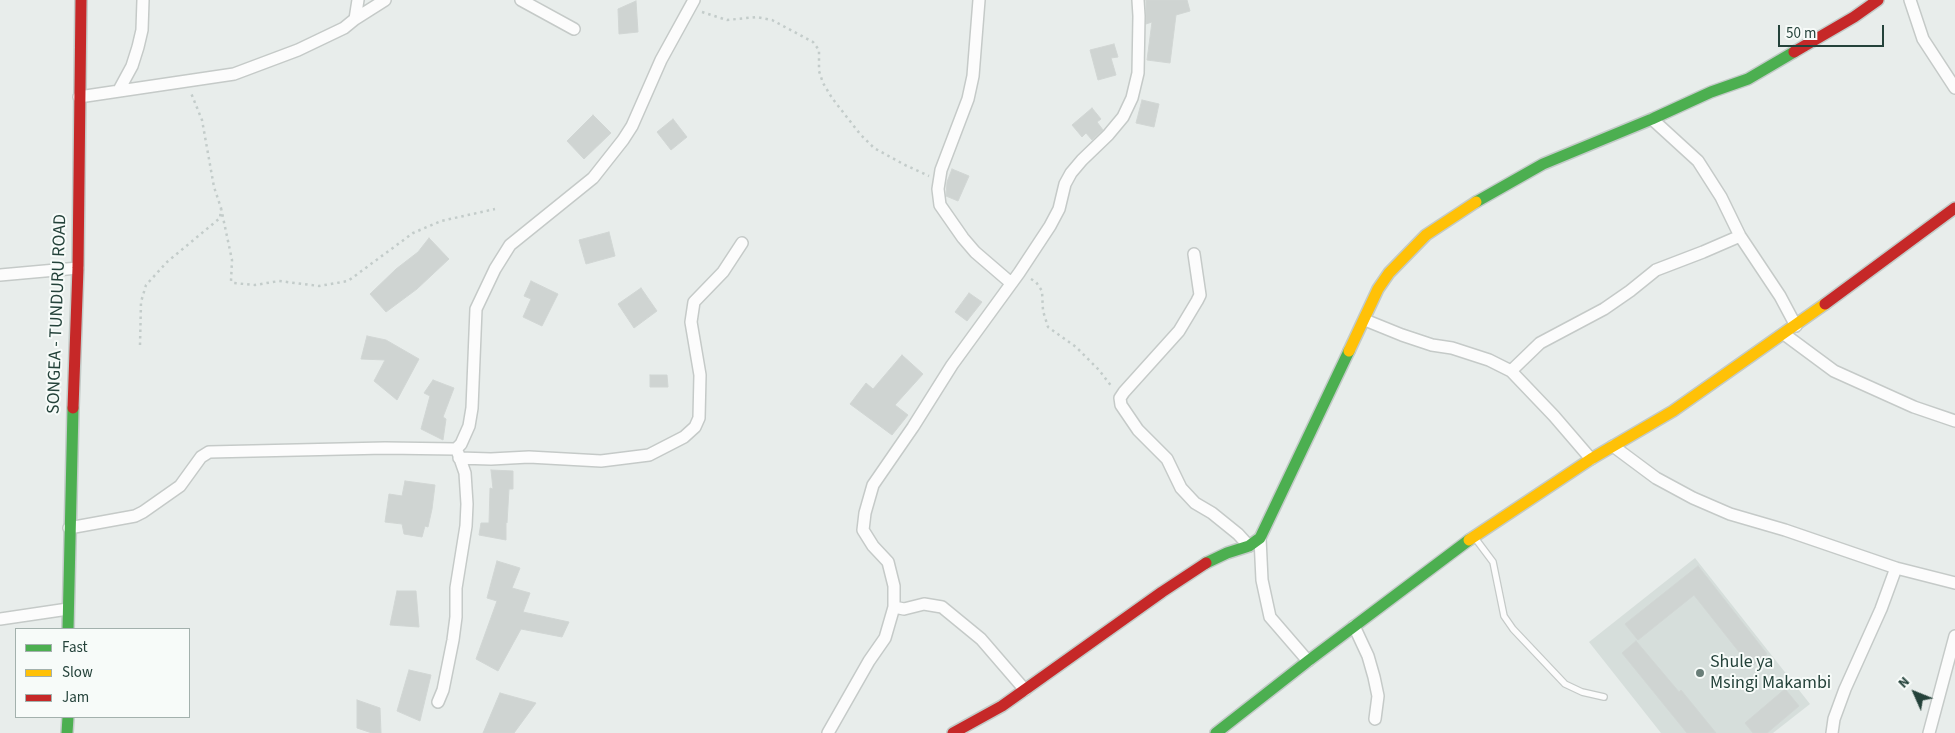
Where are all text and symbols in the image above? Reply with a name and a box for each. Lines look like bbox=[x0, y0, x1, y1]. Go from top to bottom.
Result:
scale bar bbox=[1780, 15, 1886, 47]
text: 50 m bbox=[1786, 23, 1816, 44]
street label: SONGEA - TUNDURU ROAD bbox=[44, 214, 72, 414]
legend bbox=[15, 628, 190, 718]
text: Fast bbox=[62, 637, 88, 658]
place label: Shule ya Msingi Makambi bbox=[1710, 652, 1831, 694]
text: Slow bbox=[62, 662, 93, 683]
marker: Shule ya Msingi Makambi bbox=[1694, 667, 1706, 679]
north arrow bbox=[1890, 668, 1940, 718]
text: N bbox=[1894, 672, 1915, 693]
text: Jam bbox=[62, 687, 89, 708]

